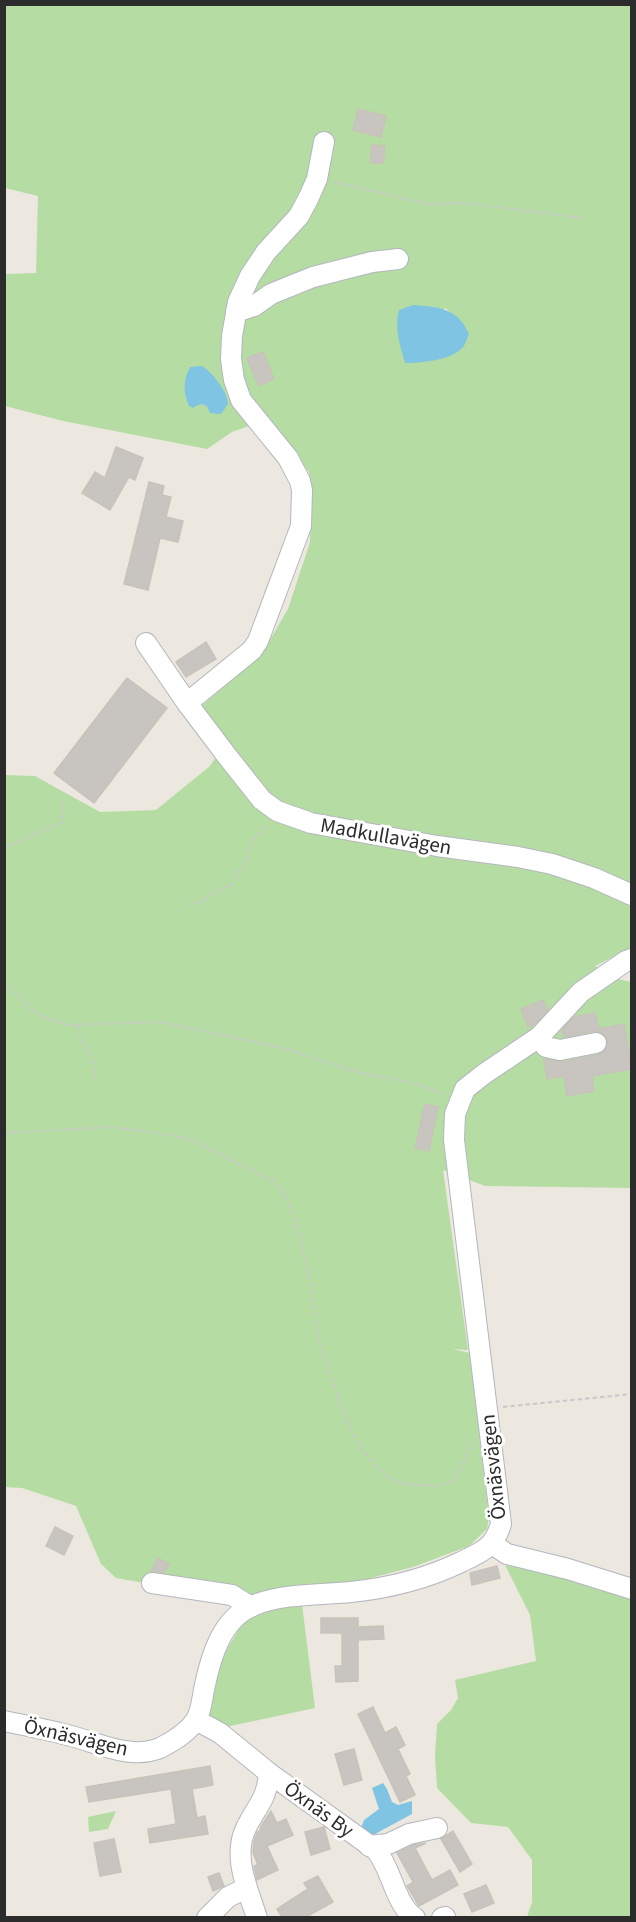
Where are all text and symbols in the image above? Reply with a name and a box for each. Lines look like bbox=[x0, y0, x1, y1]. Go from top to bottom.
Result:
street label: Madkullavägen bbox=[318, 810, 454, 862]
street label: Öxnäsvägen bbox=[473, 1413, 513, 1521]
street label: Öxnäsvägen bbox=[21, 1710, 131, 1764]
street label: Öxnäs By bbox=[278, 1773, 360, 1845]

